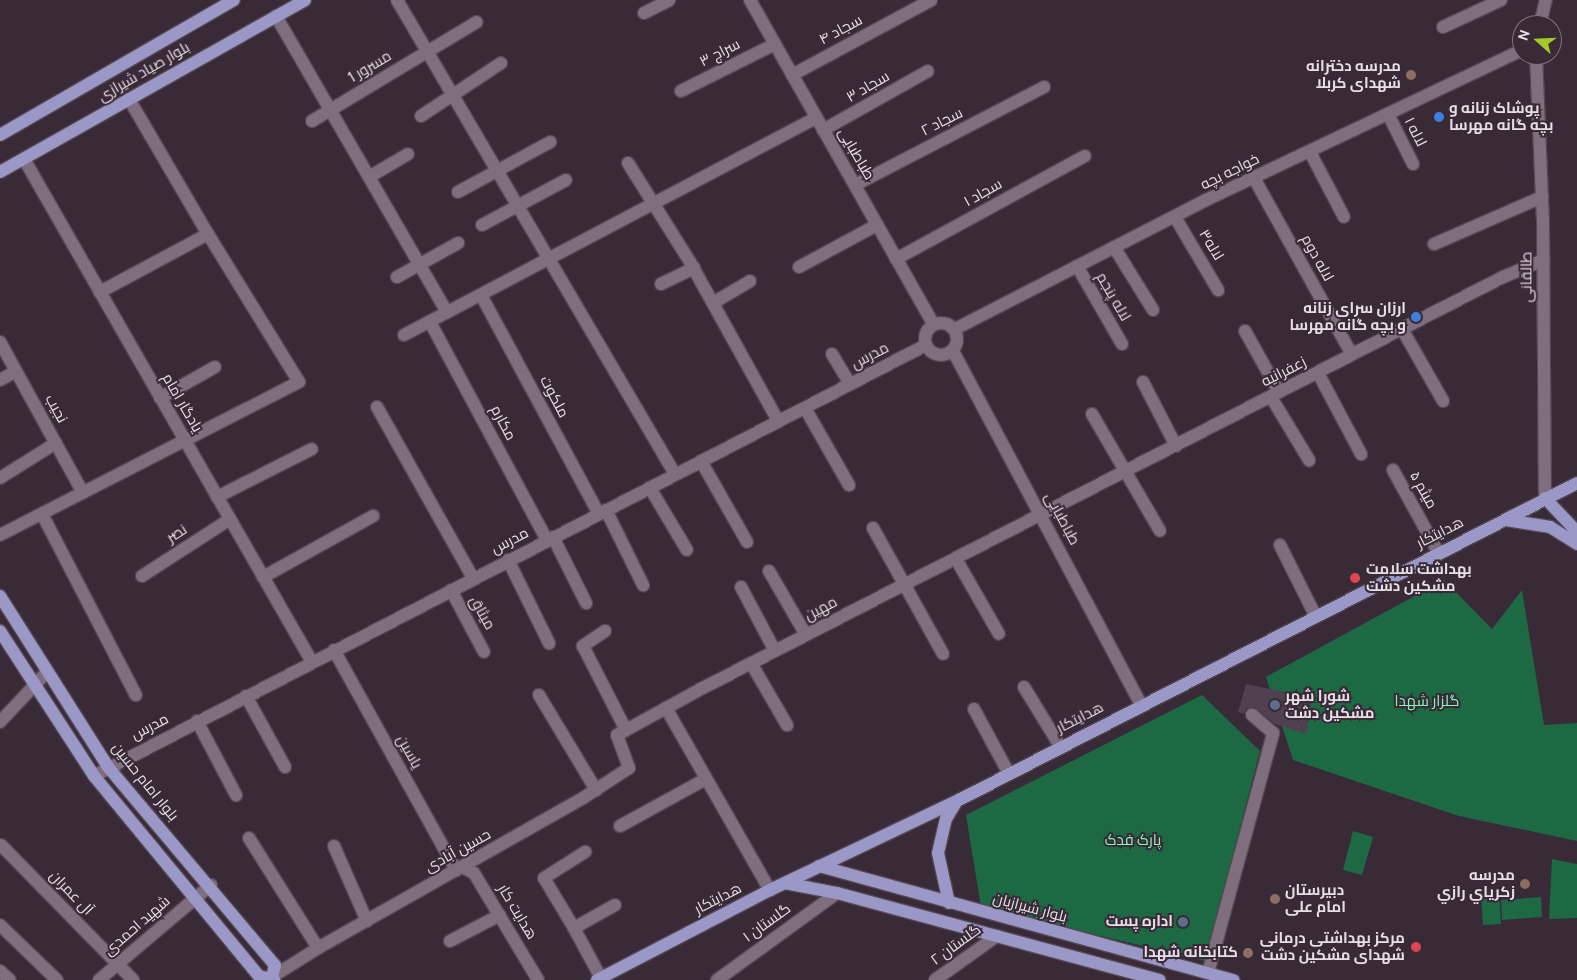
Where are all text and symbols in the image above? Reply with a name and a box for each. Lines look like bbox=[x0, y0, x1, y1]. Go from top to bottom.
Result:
street label: سجاد ۴ bbox=[816, 11, 866, 49]
north arrow bbox=[1512, 15, 1562, 65]
text: N bbox=[1514, 27, 1534, 43]
street label: سراج ۳ bbox=[697, 35, 743, 71]
street label: بلوار صیاد شیرازی bbox=[95, 38, 193, 106]
street label: مسرور 1 bbox=[345, 47, 395, 87]
place label: مدرسه دخترانه شهدای کربلا bbox=[1306, 57, 1401, 92]
street label: سجاد ۳ bbox=[843, 68, 893, 106]
marker: مدرسه دخترانه شهدای کربلا bbox=[1405, 69, 1417, 81]
place label: پوشاک زنانه و بچه گانه مهرسا bbox=[1449, 99, 1553, 134]
street label: سجاد ۲ bbox=[918, 104, 966, 140]
marker: پوشاک زنانه و بچه گانه مهرسا bbox=[1433, 111, 1445, 123]
street label: لاله ۱ bbox=[1400, 114, 1430, 150]
street label: طباطبایی bbox=[834, 125, 878, 183]
street label: خواجه بچه bbox=[1198, 150, 1262, 194]
street label: سجاد ۱ bbox=[961, 175, 1005, 211]
street label: لاله۳ bbox=[1195, 226, 1227, 264]
street label: لاله دوم bbox=[1297, 231, 1337, 285]
street label: طالقانی bbox=[1518, 252, 1536, 302]
street label: لاله پنجم bbox=[1092, 269, 1134, 325]
place label: ارزان سرای زنانه و بچه گانه مهرسا bbox=[1290, 299, 1406, 334]
marker: ارزان سرای زنانه و بچه گانه مهرسا bbox=[1410, 311, 1422, 323]
street label: مدرس bbox=[848, 339, 892, 373]
street label: زعفرانیه bbox=[1259, 353, 1309, 391]
street label: یادگار امام bbox=[158, 370, 206, 436]
street label: ملکوت bbox=[536, 373, 572, 421]
street label: نجیب bbox=[41, 392, 71, 426]
street label: مکارم bbox=[486, 402, 520, 444]
street label: میثم ۵ bbox=[1405, 468, 1441, 512]
street label: طباطبایی bbox=[1041, 490, 1083, 548]
street label: هدایتکار bbox=[1413, 513, 1467, 553]
street label: نصر bbox=[163, 521, 191, 547]
street label: مدرس bbox=[488, 524, 532, 558]
place label: بهداشت سلامت مشکین دشت bbox=[1366, 560, 1472, 595]
marker: بهداشت سلامت مشکین دشت bbox=[1348, 571, 1362, 585]
street label: میثاق bbox=[465, 593, 499, 633]
street label: مهین bbox=[802, 593, 840, 625]
place label: شورا شهر مشکین دشت bbox=[1285, 687, 1375, 722]
park label: گلزار شهدا bbox=[1395, 693, 1459, 711]
street label: هدایتکار bbox=[1053, 698, 1107, 738]
marker: شورا شهر مشکین دشت bbox=[1269, 699, 1281, 711]
street label: مدرس bbox=[128, 710, 172, 744]
street label: یاسین bbox=[392, 732, 426, 772]
street label: بلوار امام حسین bbox=[108, 739, 182, 825]
street label: حسین آبادی bbox=[422, 826, 494, 876]
park label: پارک فدک bbox=[1105, 832, 1161, 850]
place label: مدرسه زكرياي رازي bbox=[1437, 866, 1515, 901]
street label: آل عمران bbox=[45, 867, 97, 919]
marker: مدرسه زكرياي رازي bbox=[1519, 878, 1531, 890]
street label: هدایتکار bbox=[691, 879, 745, 919]
street label: هدایت کار bbox=[493, 881, 541, 943]
place label: دبیرستان امام علی bbox=[1285, 881, 1346, 916]
street label: بلوار شیرازیان bbox=[991, 889, 1069, 927]
street label: شهید احمدی bbox=[100, 892, 174, 960]
marker: دبیرستان امام علی bbox=[1269, 893, 1281, 905]
street label: گلستان ۱ bbox=[740, 900, 794, 946]
place label: اداره پست bbox=[1106, 913, 1173, 931]
marker: اداره پست bbox=[1177, 916, 1189, 928]
street label: گلستان ۲ bbox=[927, 921, 985, 969]
place label: مرکز بهداشتی درمانی شهدای مشکین دشت bbox=[1260, 929, 1405, 964]
marker: مرکز بهداشتی درمانی شهدای مشکین دشت bbox=[1409, 940, 1423, 954]
place label: کتابخانه شهدا bbox=[1143, 944, 1238, 962]
marker: کتابخانه شهدا bbox=[1242, 947, 1254, 959]

